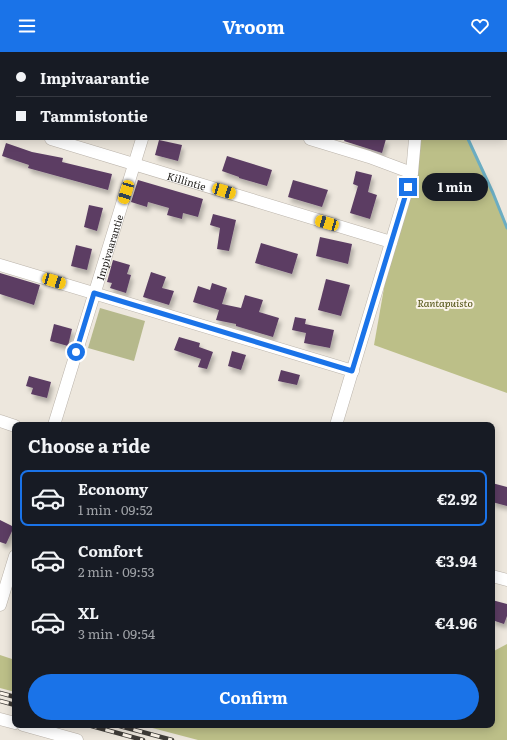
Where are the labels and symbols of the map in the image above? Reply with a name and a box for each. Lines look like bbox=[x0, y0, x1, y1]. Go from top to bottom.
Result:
street label: Killintie bbox=[166, 167, 208, 193]
callout: 1 min bbox=[422, 173, 488, 201]
route end bbox=[399, 178, 417, 196]
car bbox=[117, 179, 135, 205]
car bbox=[211, 182, 237, 200]
street label: Impivaarantie bbox=[91, 212, 126, 282]
car bbox=[314, 214, 340, 232]
car bbox=[41, 272, 67, 290]
park label: Rantapuisto bbox=[417, 295, 473, 310]
route start bbox=[67, 343, 85, 361]

